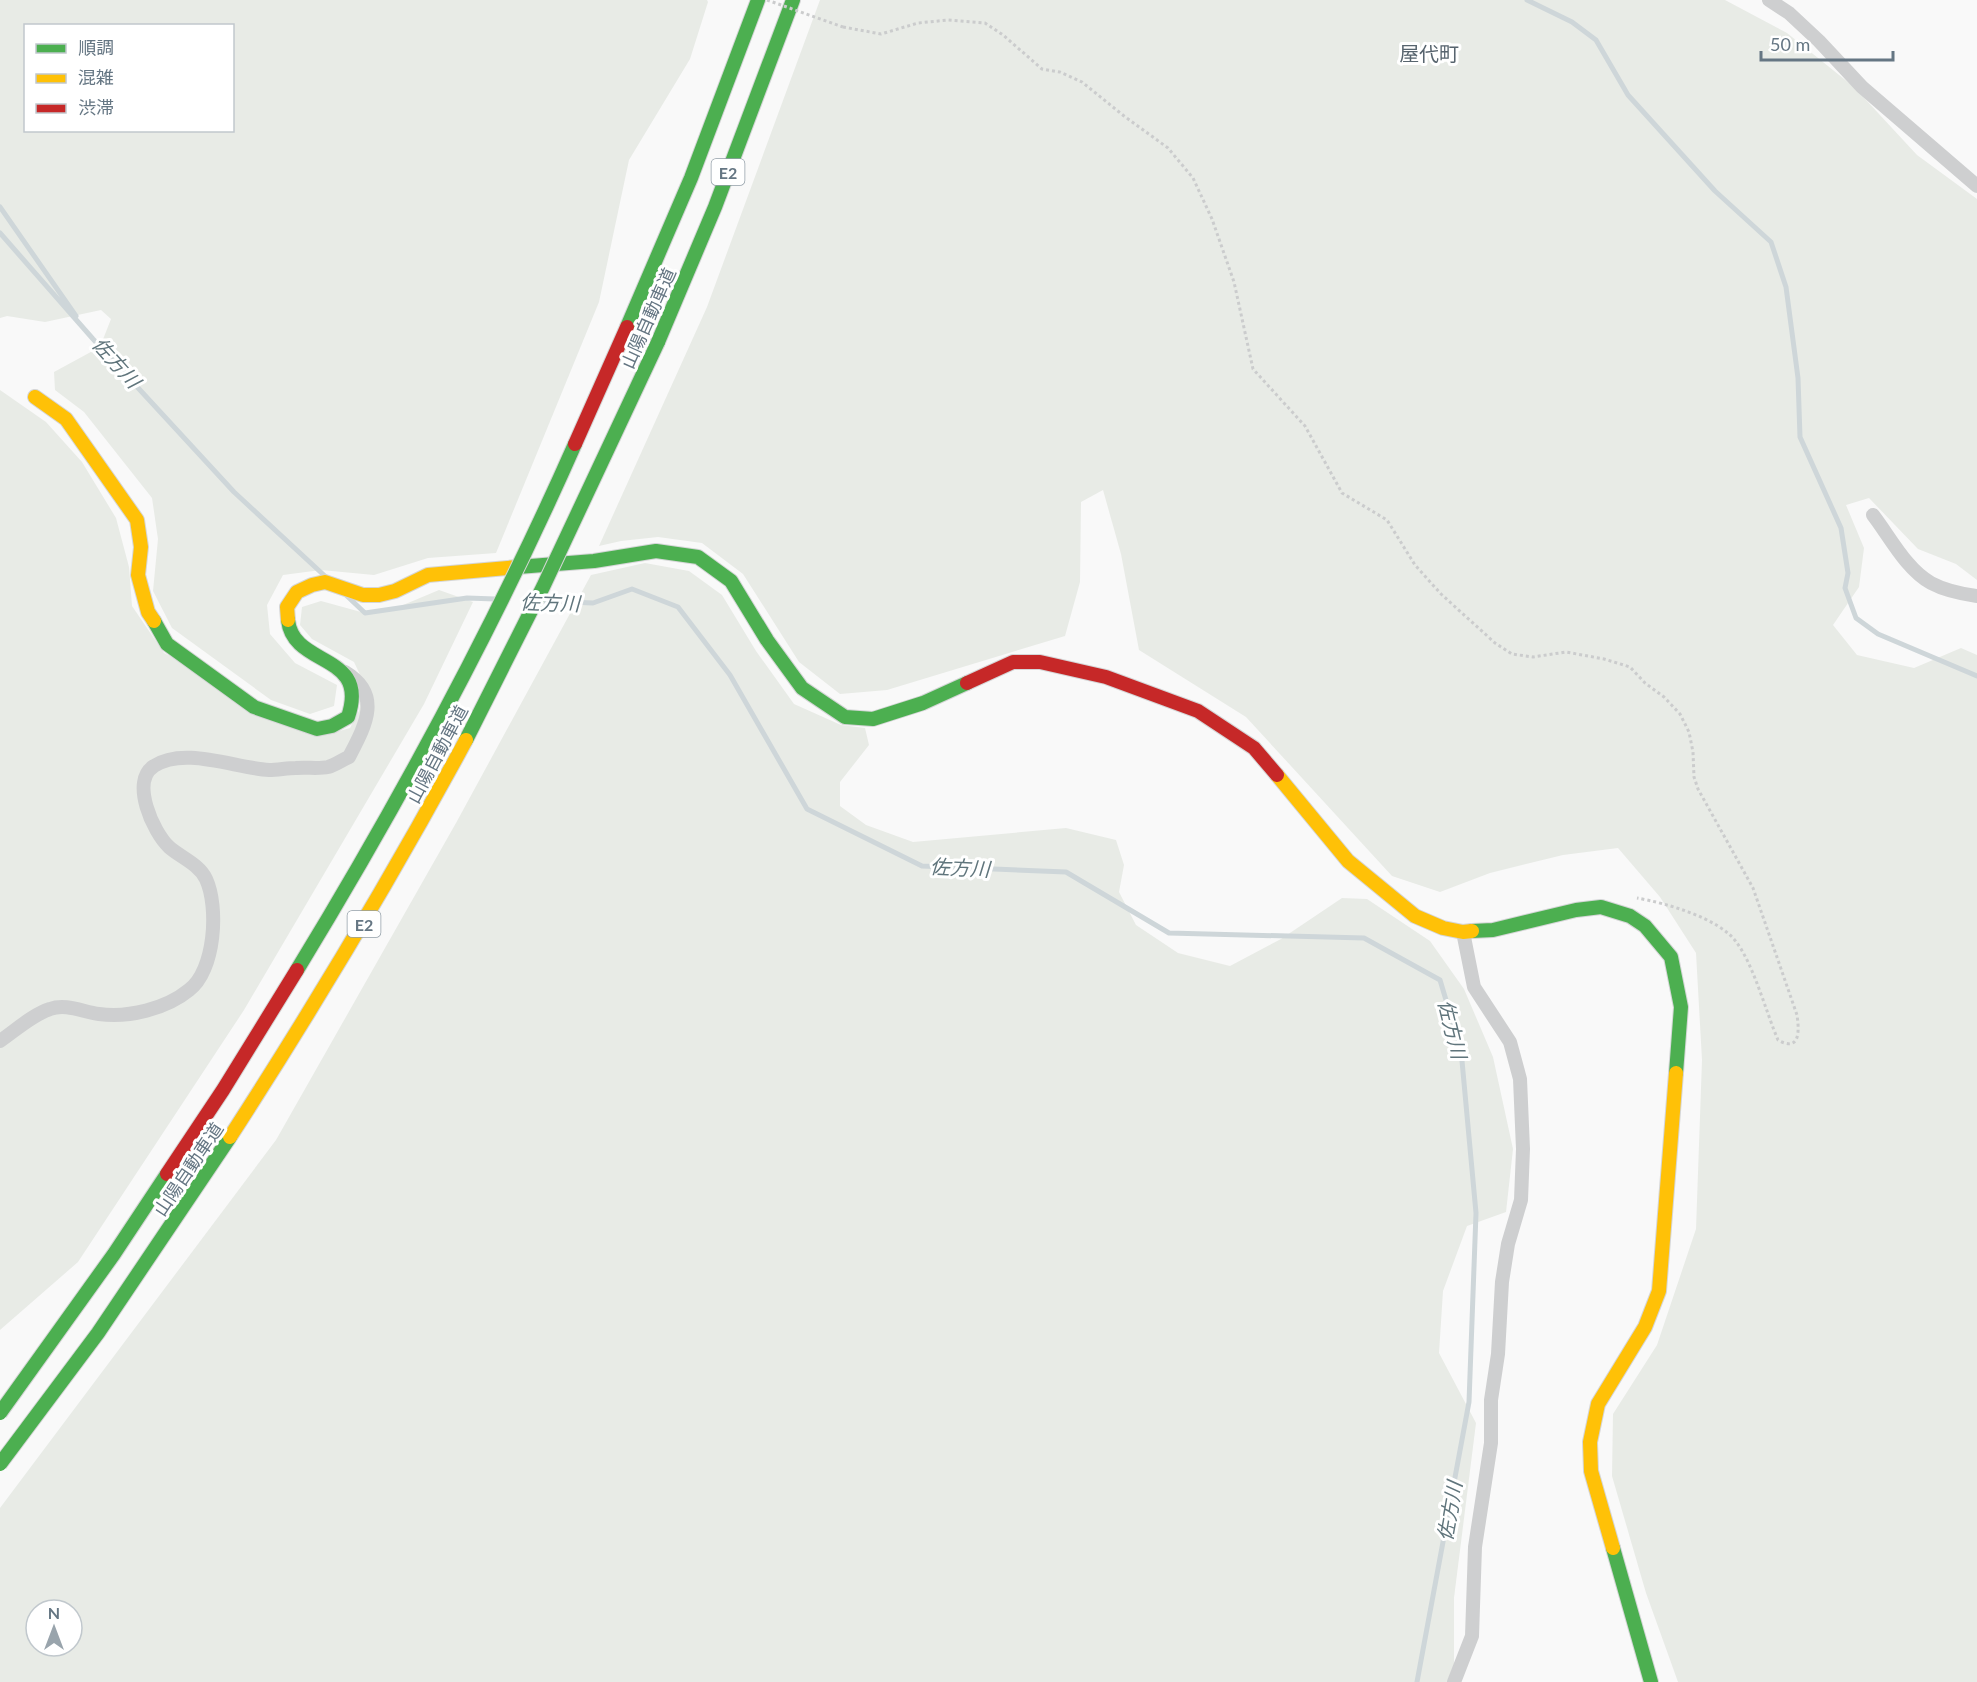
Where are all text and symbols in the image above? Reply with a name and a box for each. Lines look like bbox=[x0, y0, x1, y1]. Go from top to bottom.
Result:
legend bbox=[24, 24, 234, 132]
scale bar bbox=[1761, 24, 1893, 62]
text: 50 m bbox=[1770, 33, 1810, 55]
text: 順調 bbox=[78, 36, 114, 58]
district label: 屋代町 bbox=[1399, 41, 1459, 65]
text: 混雑 bbox=[78, 66, 114, 88]
text: 渋滞 bbox=[78, 96, 114, 118]
road number: E2 bbox=[712, 159, 744, 185]
street label: 山陽自動車道 bbox=[616, 264, 680, 372]
water label: 佐方川 bbox=[88, 332, 147, 394]
water label: 佐方川 bbox=[520, 589, 582, 615]
street label: 山陽自動車道 bbox=[402, 701, 472, 807]
water label: 佐方川 bbox=[929, 853, 993, 881]
road number: E2 bbox=[348, 911, 380, 937]
water label: 佐方川 bbox=[1434, 997, 1472, 1063]
street label: 山陽自動車道 bbox=[149, 1118, 227, 1220]
water label: 佐方川 bbox=[1432, 1477, 1466, 1543]
north arrow bbox=[24, 1598, 84, 1658]
text: N bbox=[48, 1603, 60, 1622]

